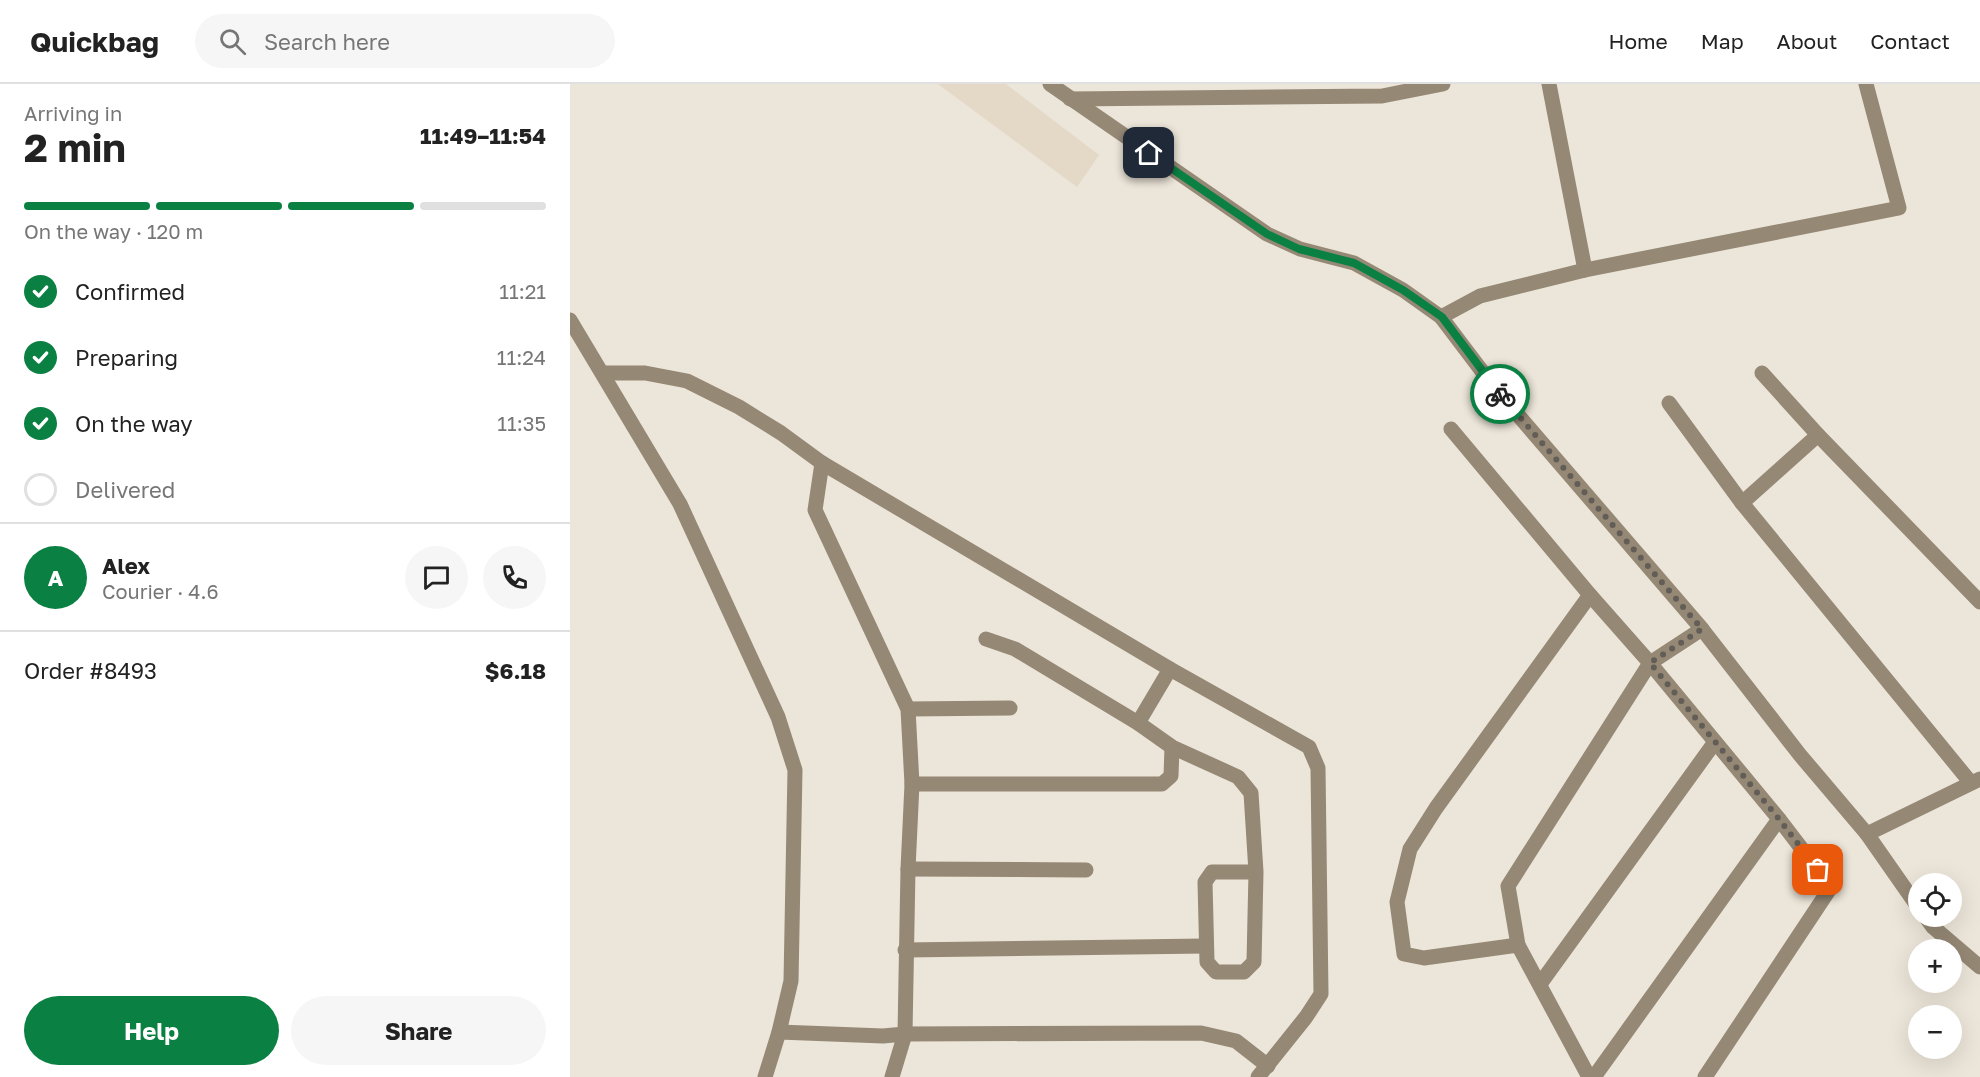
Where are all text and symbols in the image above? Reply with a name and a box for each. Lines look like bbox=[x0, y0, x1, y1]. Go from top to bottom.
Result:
search box bbox=[195, 14, 615, 68]
text: Quickbag bbox=[30, 25, 159, 58]
icon: search bbox=[216, 25, 249, 58]
text: Search here bbox=[264, 28, 390, 55]
text: Home bbox=[1608, 28, 1668, 54]
text: Map bbox=[1701, 28, 1744, 54]
text: About bbox=[1777, 28, 1837, 54]
text: Contact bbox=[1870, 28, 1950, 54]
text: Arriving in bbox=[24, 101, 122, 125]
text: 11:49–11:54 bbox=[420, 122, 546, 149]
text: 2 min bbox=[24, 124, 126, 171]
pin bbox=[1123, 127, 1174, 178]
icon: home bbox=[1132, 136, 1165, 169]
text: On the way · 120 m bbox=[24, 219, 203, 243]
icon: check bbox=[24, 275, 57, 308]
text: Confirmed bbox=[75, 278, 185, 305]
text: 11:21 bbox=[499, 279, 546, 303]
icon: check bbox=[24, 341, 57, 374]
text: Preparing bbox=[75, 344, 178, 371]
text: 11:24 bbox=[497, 345, 546, 369]
courier bbox=[1470, 364, 1530, 424]
icon: bike bbox=[1484, 378, 1517, 411]
icon: check bbox=[24, 407, 57, 440]
text: On the way bbox=[75, 410, 193, 437]
text: 11:35 bbox=[497, 411, 546, 435]
text: Delivered bbox=[75, 476, 175, 503]
button: chat bbox=[405, 546, 468, 609]
button: phone bbox=[483, 546, 546, 609]
text: Alex bbox=[102, 552, 150, 579]
text: A bbox=[48, 564, 63, 591]
text: Courier · 4.6 bbox=[102, 579, 219, 603]
text: Order #8493 bbox=[24, 657, 157, 684]
text: $6.18 bbox=[485, 657, 546, 684]
pin bbox=[1792, 844, 1843, 895]
icon: bag bbox=[1801, 853, 1834, 886]
map controls bbox=[1908, 873, 1962, 1059]
button: locate bbox=[1908, 873, 1962, 927]
button: + bbox=[1908, 939, 1962, 993]
button: Help bbox=[24, 996, 279, 1065]
button: Share bbox=[291, 996, 546, 1065]
button: − bbox=[1908, 1005, 1962, 1059]

